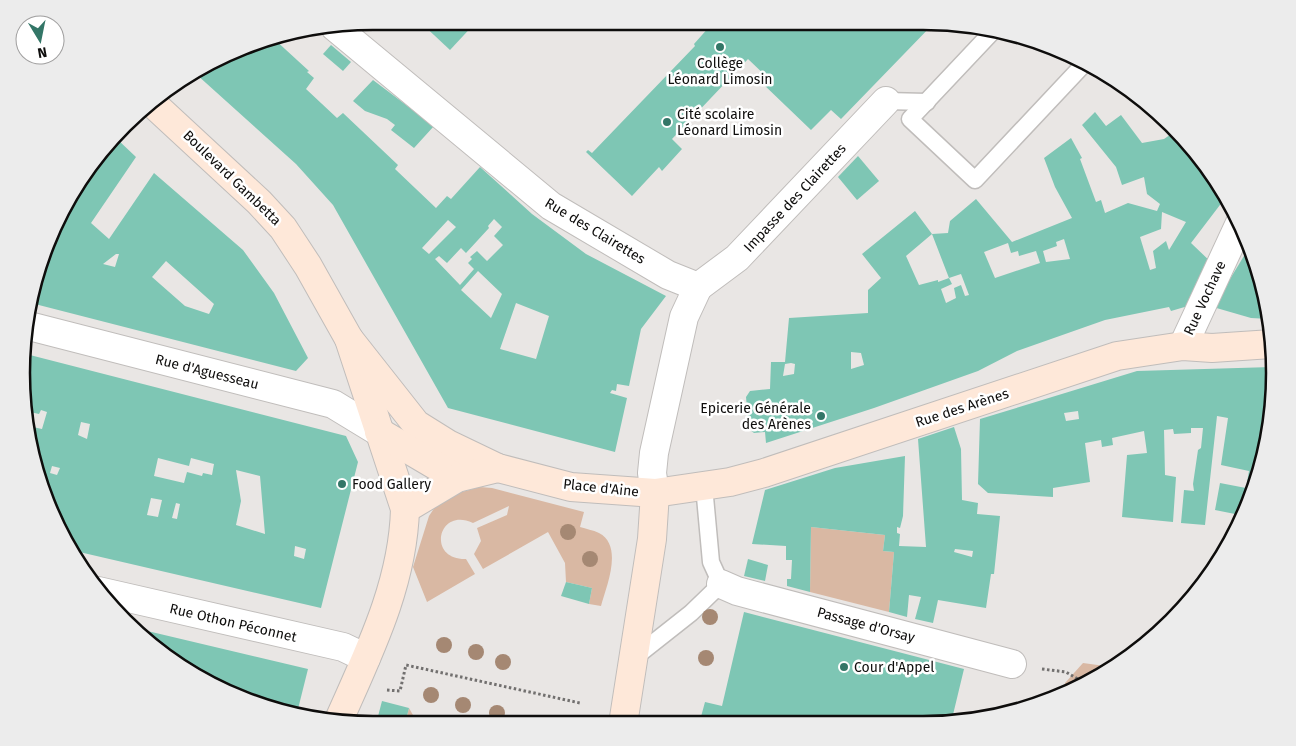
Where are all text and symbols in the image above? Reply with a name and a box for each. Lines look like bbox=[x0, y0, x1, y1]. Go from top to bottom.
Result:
north arrow bbox=[15, 15, 65, 65]
marker: Collège Léonard Limosin bbox=[714, 41, 726, 53]
text: N bbox=[36, 43, 48, 61]
place label: Collège Léonard Limosin bbox=[667, 55, 773, 88]
place label: Cité scolaire Léonard Limosin bbox=[677, 106, 782, 139]
marker: Cité scolaire Léonard Limosin bbox=[661, 116, 673, 128]
street label: Boulevard Gambetta bbox=[179, 127, 285, 229]
street label: Impasse des Clairettes bbox=[740, 140, 850, 256]
street label: Rue des Clairettes bbox=[542, 194, 649, 268]
street label: Rue Vochave bbox=[1180, 258, 1230, 338]
street label: Rue d'Aguesseau bbox=[153, 351, 261, 393]
street label: Rue des Arènes bbox=[913, 385, 1011, 431]
place label: Epicerie Générale des Arènes bbox=[700, 400, 811, 433]
marker: Epicerie Générale des Arènes bbox=[815, 410, 827, 422]
place label: Food Gallery bbox=[352, 476, 431, 493]
street label: Place d'Aine bbox=[562, 476, 640, 500]
marker: Food Gallery bbox=[336, 478, 348, 490]
street label: Rue Othon Péconnet bbox=[168, 600, 299, 646]
street label: Passage d'Orsay bbox=[815, 604, 917, 646]
place label: Cour d'Appel bbox=[854, 659, 934, 676]
marker: Cour d'Appel bbox=[838, 661, 850, 673]

